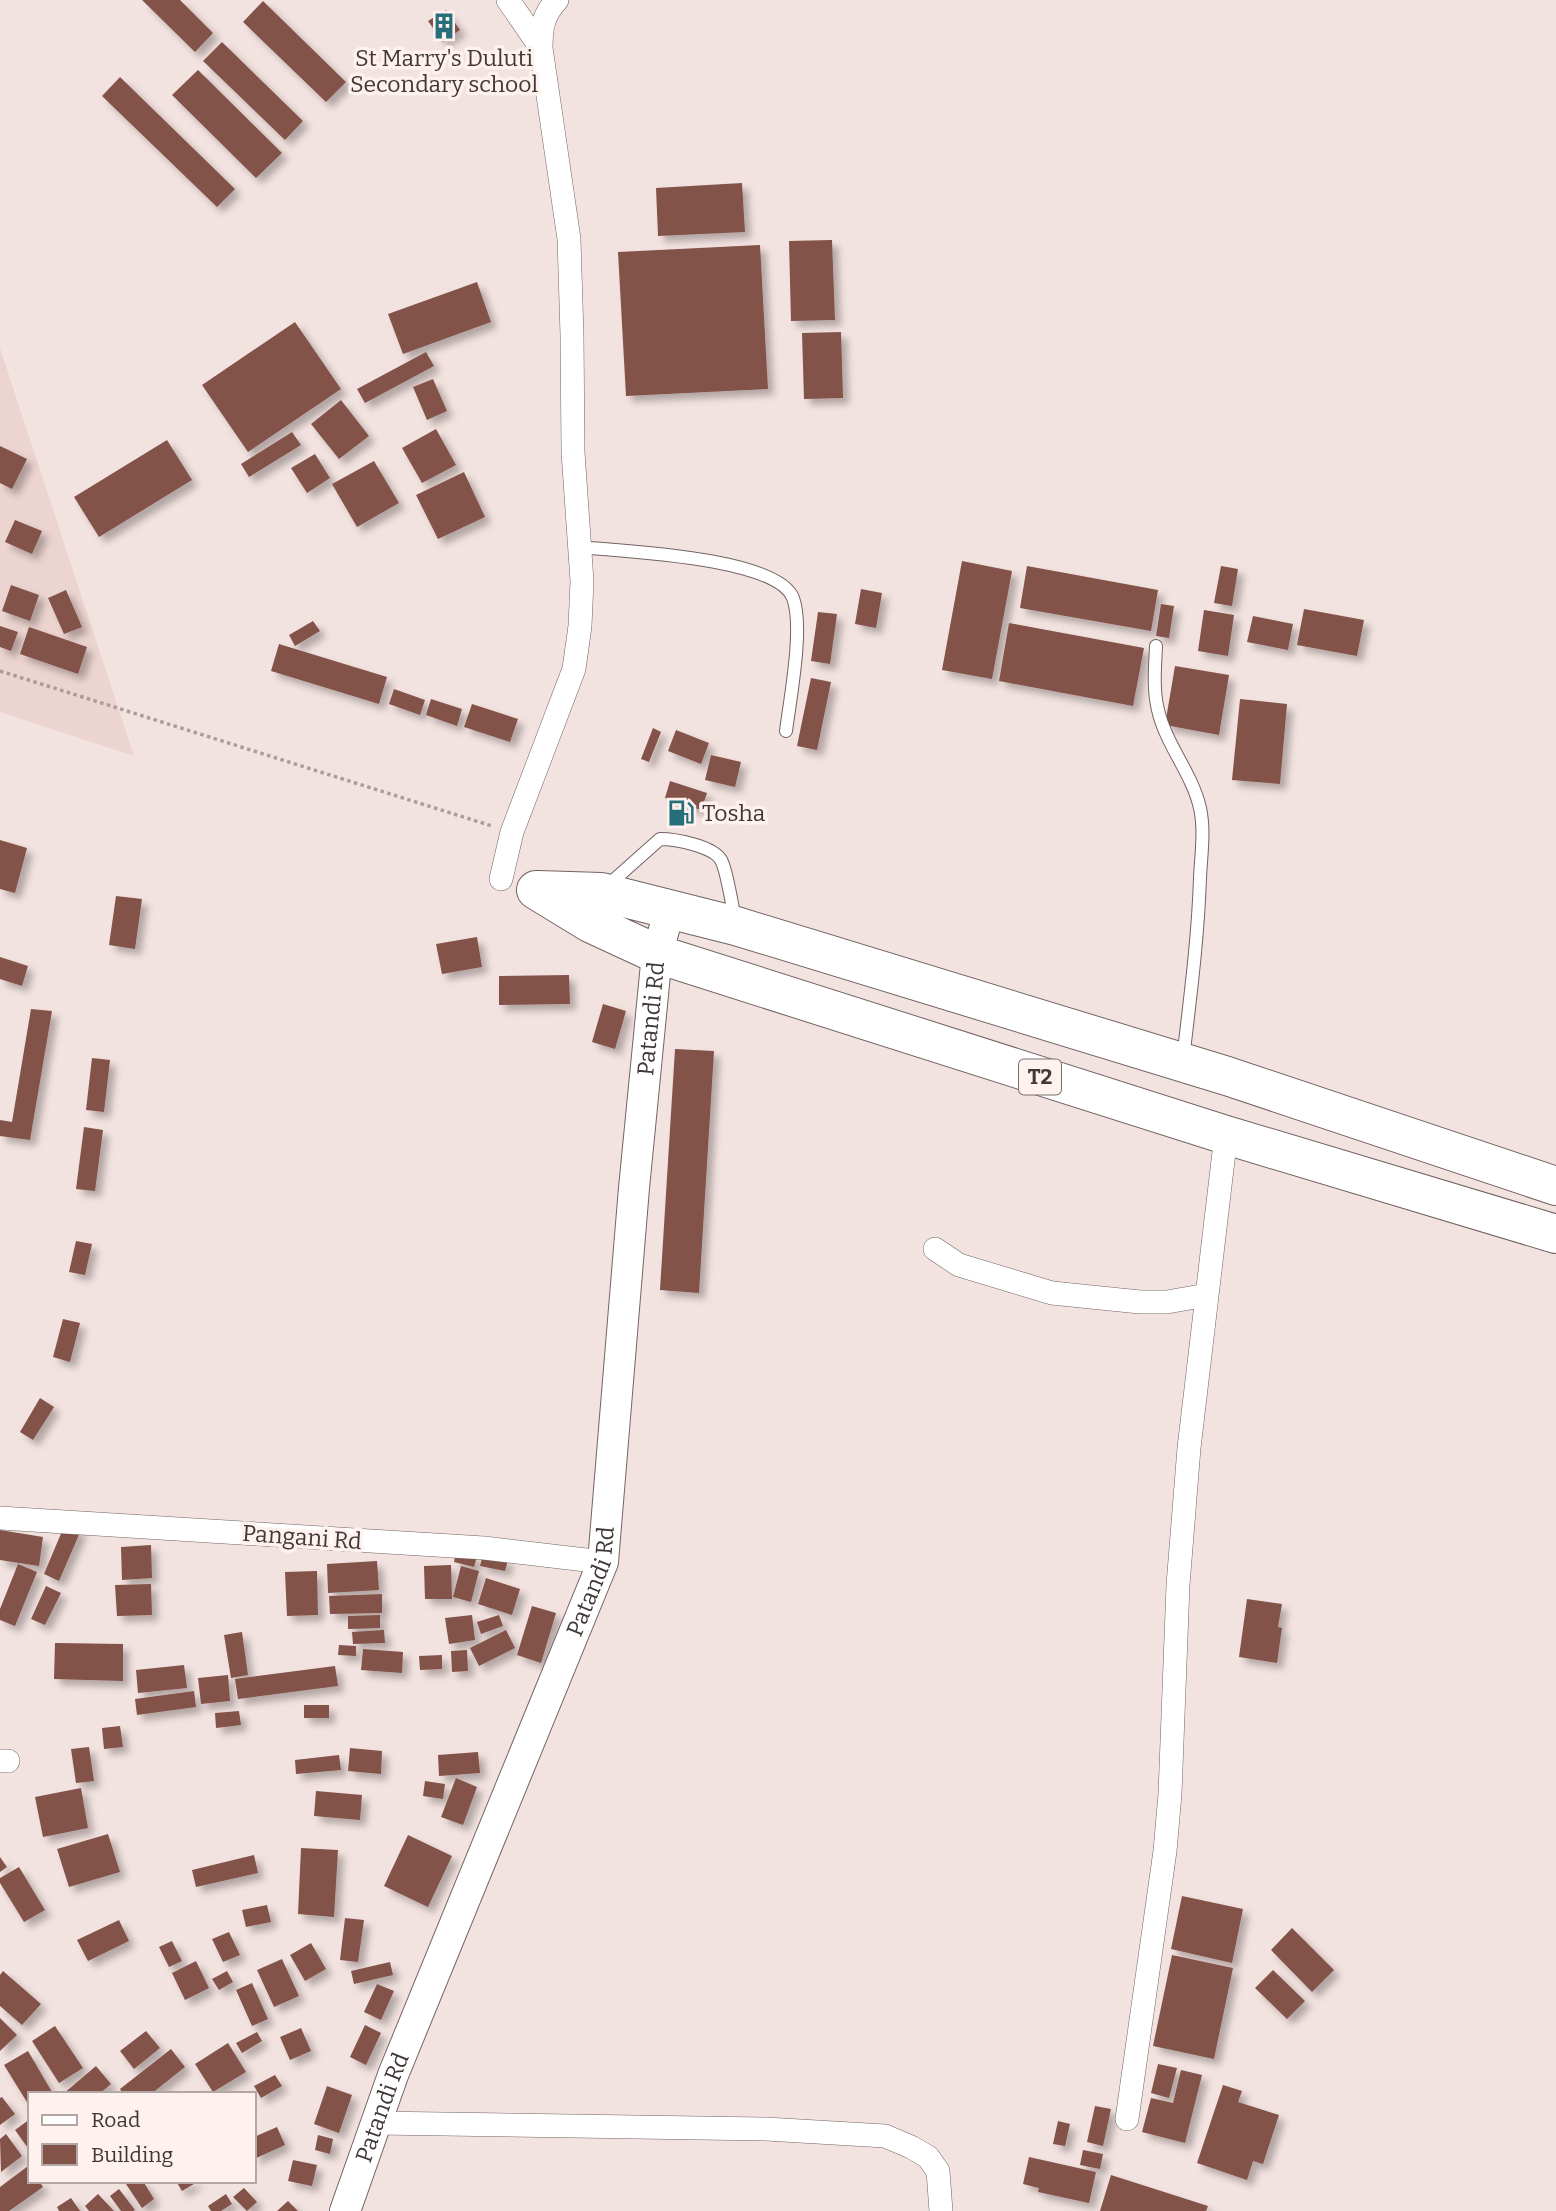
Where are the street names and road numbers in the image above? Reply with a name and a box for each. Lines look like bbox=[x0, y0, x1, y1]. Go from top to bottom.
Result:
street label: Patandi Rd bbox=[631, 960, 670, 1077]
road number: T2 bbox=[1019, 1060, 1061, 1094]
street label: Pangani Rd bbox=[241, 1519, 363, 1555]
street label: Patandi Rd bbox=[560, 1525, 620, 1640]
street label: Patandi Rd bbox=[349, 2048, 415, 2166]

